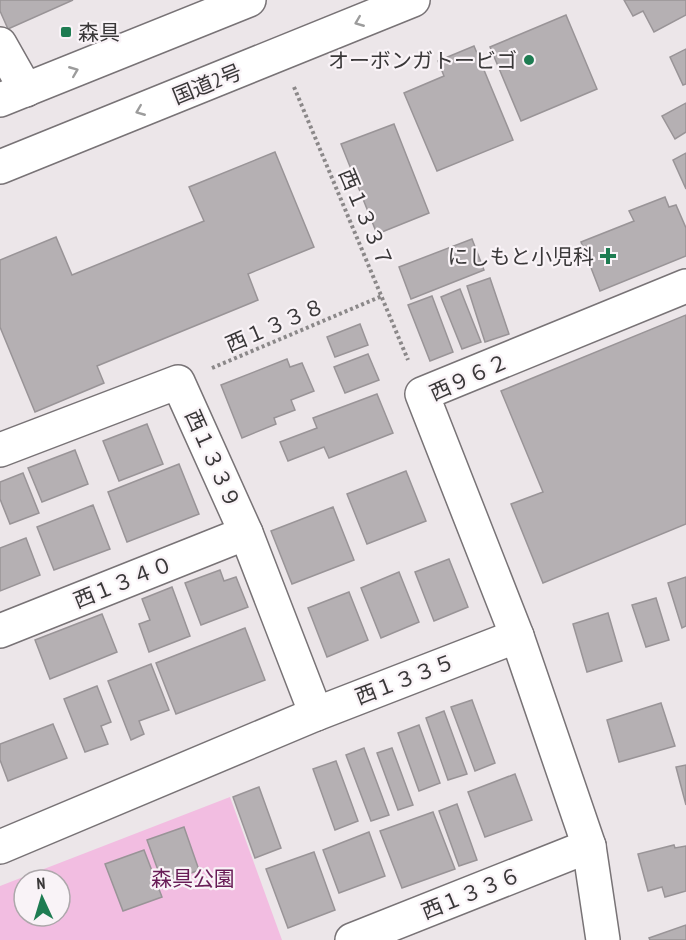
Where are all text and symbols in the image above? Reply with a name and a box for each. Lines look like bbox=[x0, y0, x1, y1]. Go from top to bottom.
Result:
one-way arrow bbox=[355, 15, 366, 27]
place label: 森具 bbox=[78, 19, 120, 46]
marker: 森具 bbox=[59, 25, 73, 39]
place label: オーボンガトービゴ bbox=[328, 47, 517, 74]
marker: オーボンガトービゴ bbox=[522, 53, 536, 67]
street label: 国道2号 bbox=[168, 58, 246, 110]
one-way arrow bbox=[68, 65, 79, 78]
one-way arrow bbox=[135, 104, 146, 116]
street label: 西１３３７ bbox=[333, 164, 399, 272]
place label: にしもと小児科 bbox=[447, 243, 594, 270]
marker: にしもと小児科 bbox=[599, 247, 617, 265]
street label: 西１３３８ bbox=[221, 292, 329, 358]
street label: 西９６２ bbox=[425, 348, 513, 406]
street label: 西１３３９ bbox=[179, 406, 247, 512]
street label: 西１３４０ bbox=[69, 550, 177, 614]
street label: 西１３３５ bbox=[351, 648, 459, 710]
street label: 西１３３６ bbox=[417, 861, 525, 925]
park label: 森具公園 bbox=[151, 865, 235, 892]
north arrow bbox=[12, 868, 72, 928]
text: N bbox=[36, 873, 46, 893]

